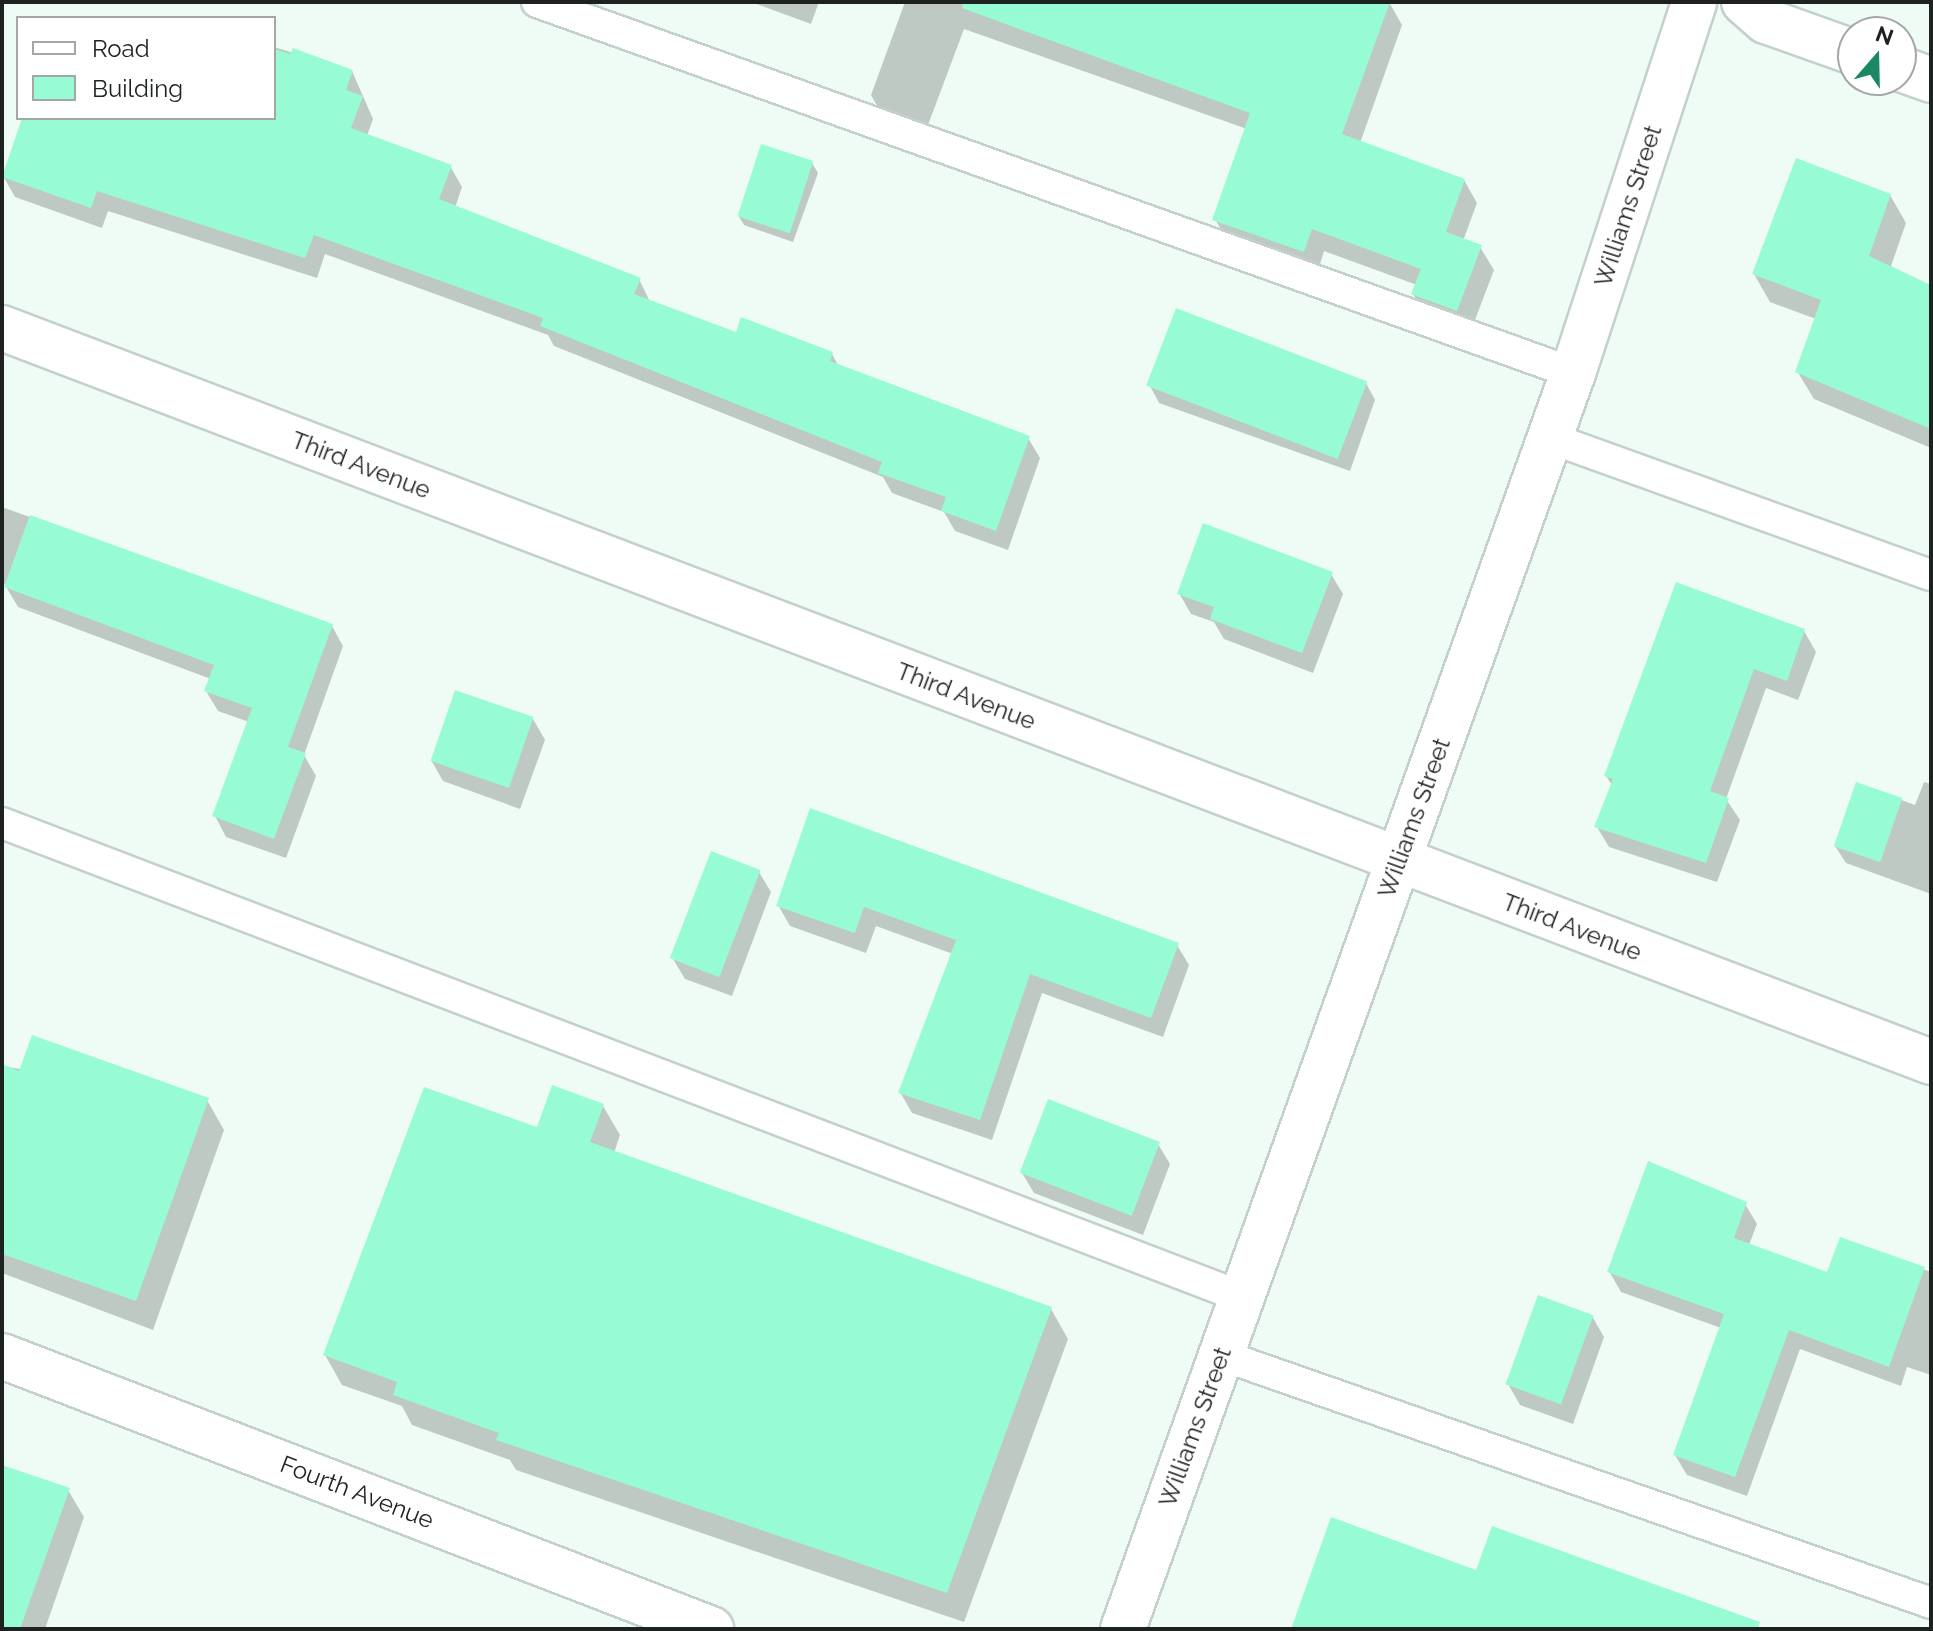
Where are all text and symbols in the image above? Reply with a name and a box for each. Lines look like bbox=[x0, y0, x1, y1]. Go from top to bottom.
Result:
legend bbox=[16, 16, 276, 120]
north arrow bbox=[1837, 16, 1917, 96]
text: N bbox=[1872, 20, 1897, 50]
text: Road bbox=[92, 34, 150, 63]
text: Building bbox=[92, 74, 183, 103]
street label: Williams Street bbox=[1588, 122, 1668, 290]
street label: Third Avenue bbox=[287, 425, 435, 505]
street label: Third Avenue bbox=[892, 656, 1040, 736]
street label: Williams Street bbox=[1372, 734, 1456, 902]
street label: Third Avenue bbox=[1498, 887, 1646, 967]
street label: Williams Street bbox=[1153, 1343, 1237, 1511]
street label: Fourth Avenue bbox=[276, 1449, 438, 1535]

